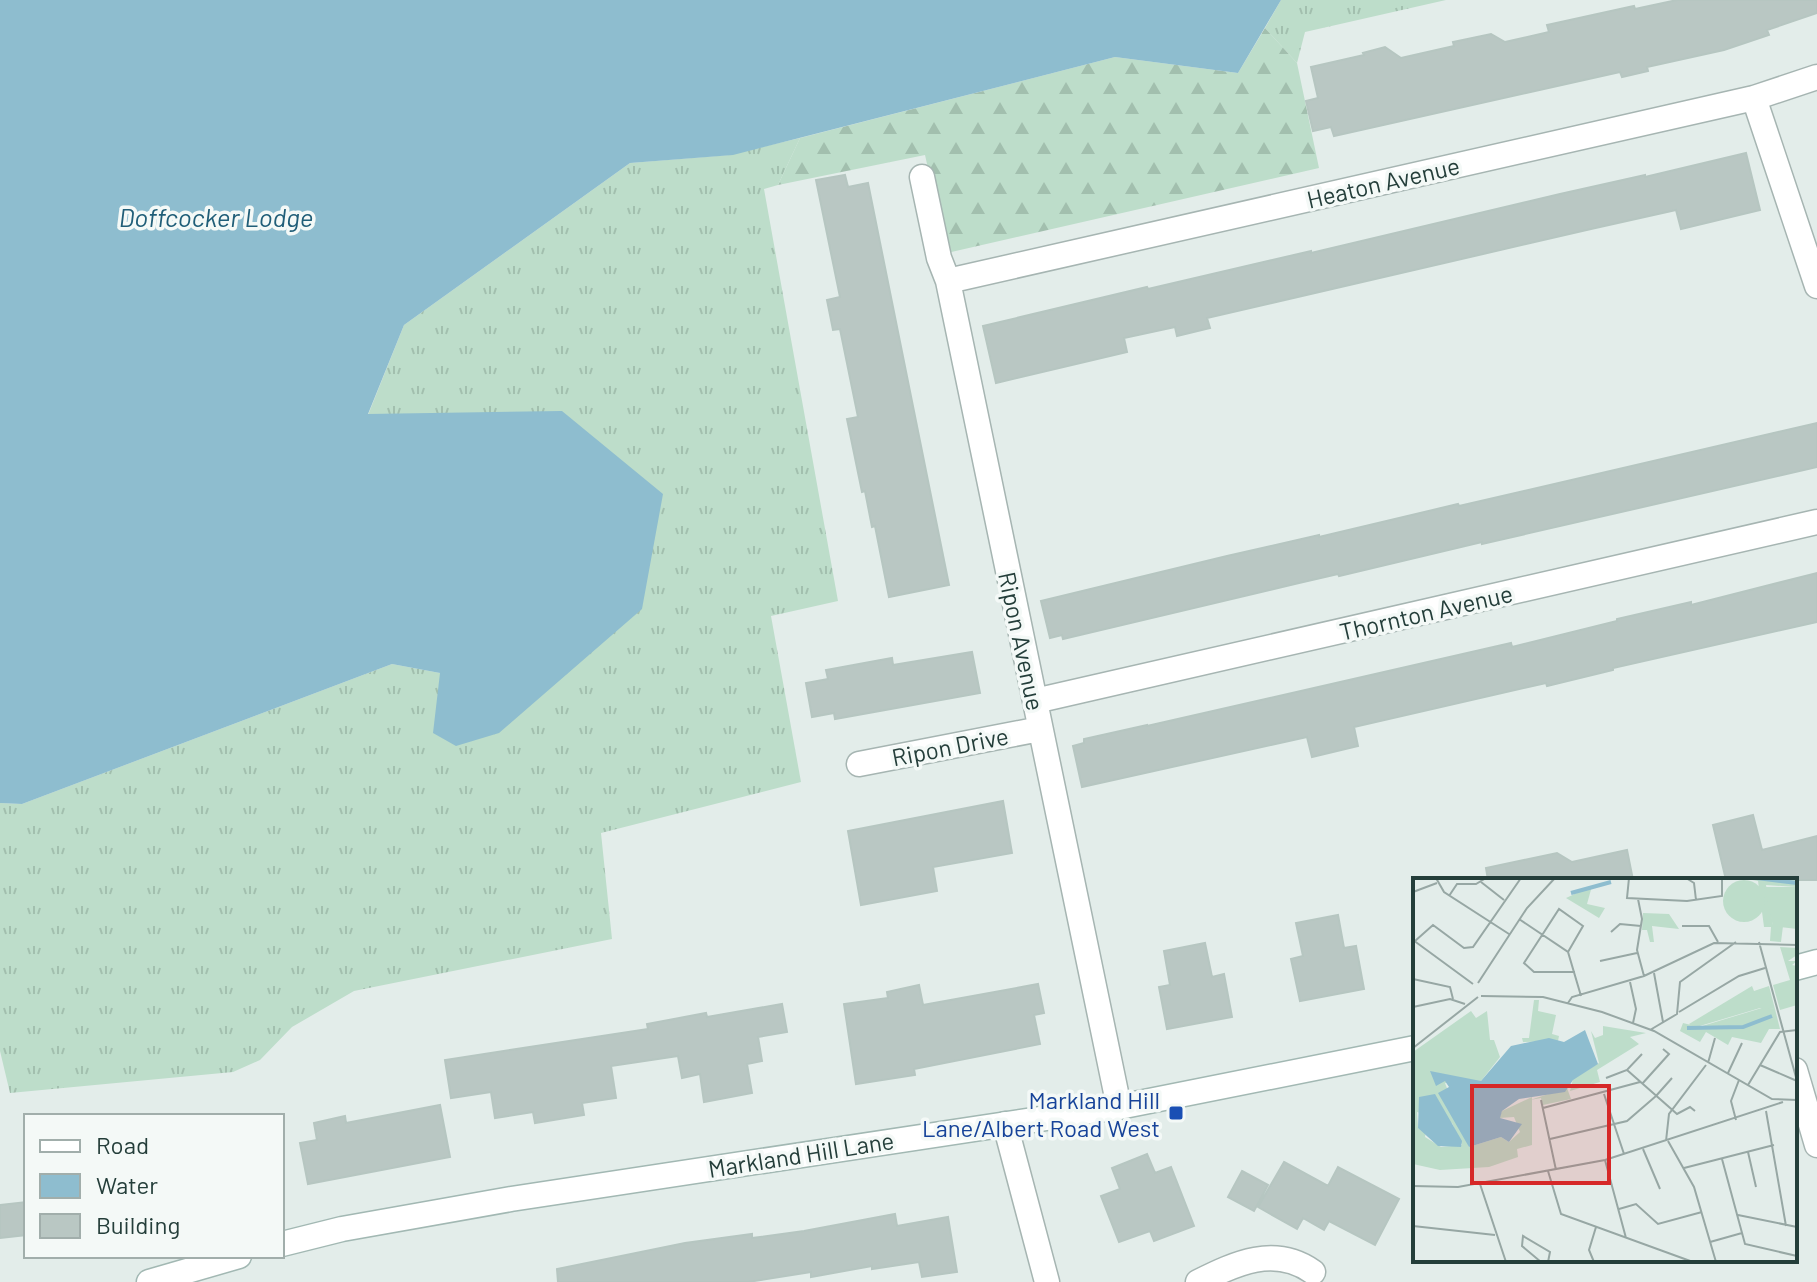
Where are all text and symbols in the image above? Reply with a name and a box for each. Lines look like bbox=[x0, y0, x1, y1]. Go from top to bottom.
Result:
street label: Heaton Avenue bbox=[1304, 150, 1462, 214]
water label: Doffcocker Lodge bbox=[119, 201, 313, 232]
street label: Ripon Avenue bbox=[993, 569, 1051, 713]
street label: Thornton Avenue bbox=[1337, 578, 1515, 646]
street label: Ripon Drive bbox=[889, 720, 1011, 772]
inset map bbox=[1413, 878, 1797, 1262]
place label: Markland Hill Lane/Albert Road West bbox=[922, 1085, 1160, 1142]
marker: Markland Hill Lane/Albert Road West bbox=[1167, 1104, 1185, 1122]
legend bbox=[24, 1114, 284, 1258]
street label: Markland Hill Lane bbox=[706, 1125, 896, 1183]
text: Road bbox=[96, 1130, 149, 1159]
text: Water bbox=[96, 1170, 158, 1199]
text: Building bbox=[96, 1210, 180, 1239]

